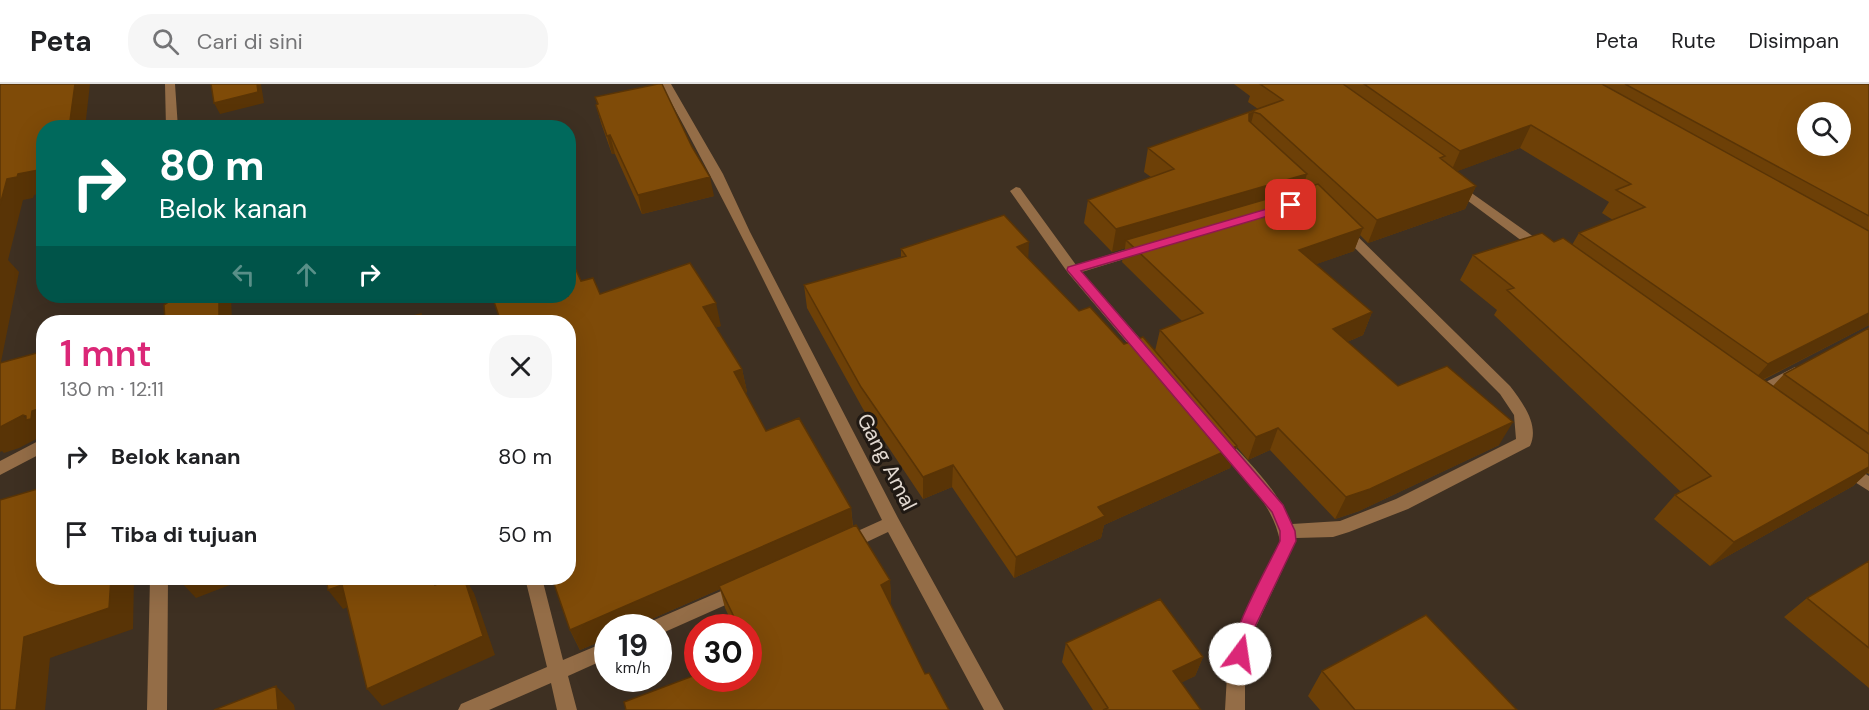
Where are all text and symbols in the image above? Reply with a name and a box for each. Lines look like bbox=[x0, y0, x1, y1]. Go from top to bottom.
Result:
search box bbox=[128, 14, 548, 68]
text: Peta bbox=[30, 23, 92, 60]
icon: search bbox=[149, 25, 182, 58]
text: Cari di sini bbox=[197, 27, 303, 56]
text: Peta bbox=[1595, 27, 1638, 55]
text: Rute bbox=[1671, 27, 1716, 55]
text: Disimpan bbox=[1749, 27, 1839, 55]
map controls bbox=[1797, 102, 1851, 156]
button: search bbox=[1797, 102, 1851, 156]
text: 80 m bbox=[159, 138, 265, 193]
icon: right bbox=[60, 144, 138, 222]
pin bbox=[1265, 179, 1316, 230]
icon: arrive bbox=[1274, 188, 1307, 221]
text: Belok kanan bbox=[159, 191, 307, 226]
icon: left bbox=[227, 258, 260, 291]
icon: ahead bbox=[290, 258, 323, 291]
icon: right bbox=[353, 258, 386, 291]
text: 1 mnt bbox=[60, 330, 152, 377]
button: close bbox=[489, 335, 552, 398]
text: 130 m · 12:11 bbox=[60, 376, 164, 402]
street label: Gang Amal bbox=[851, 409, 923, 515]
icon: right bbox=[60, 440, 93, 473]
text: Belok kanan bbox=[111, 442, 241, 471]
text: 80 m bbox=[498, 442, 552, 471]
icon: arrive bbox=[60, 518, 93, 551]
text: Tiba di tujuan bbox=[111, 520, 257, 549]
text: 50 m bbox=[498, 520, 552, 549]
speed limit sign: 30 bbox=[684, 614, 762, 692]
position arrow bbox=[1208, 622, 1272, 686]
text: 19 bbox=[618, 626, 648, 665]
text: km/h bbox=[615, 658, 651, 678]

